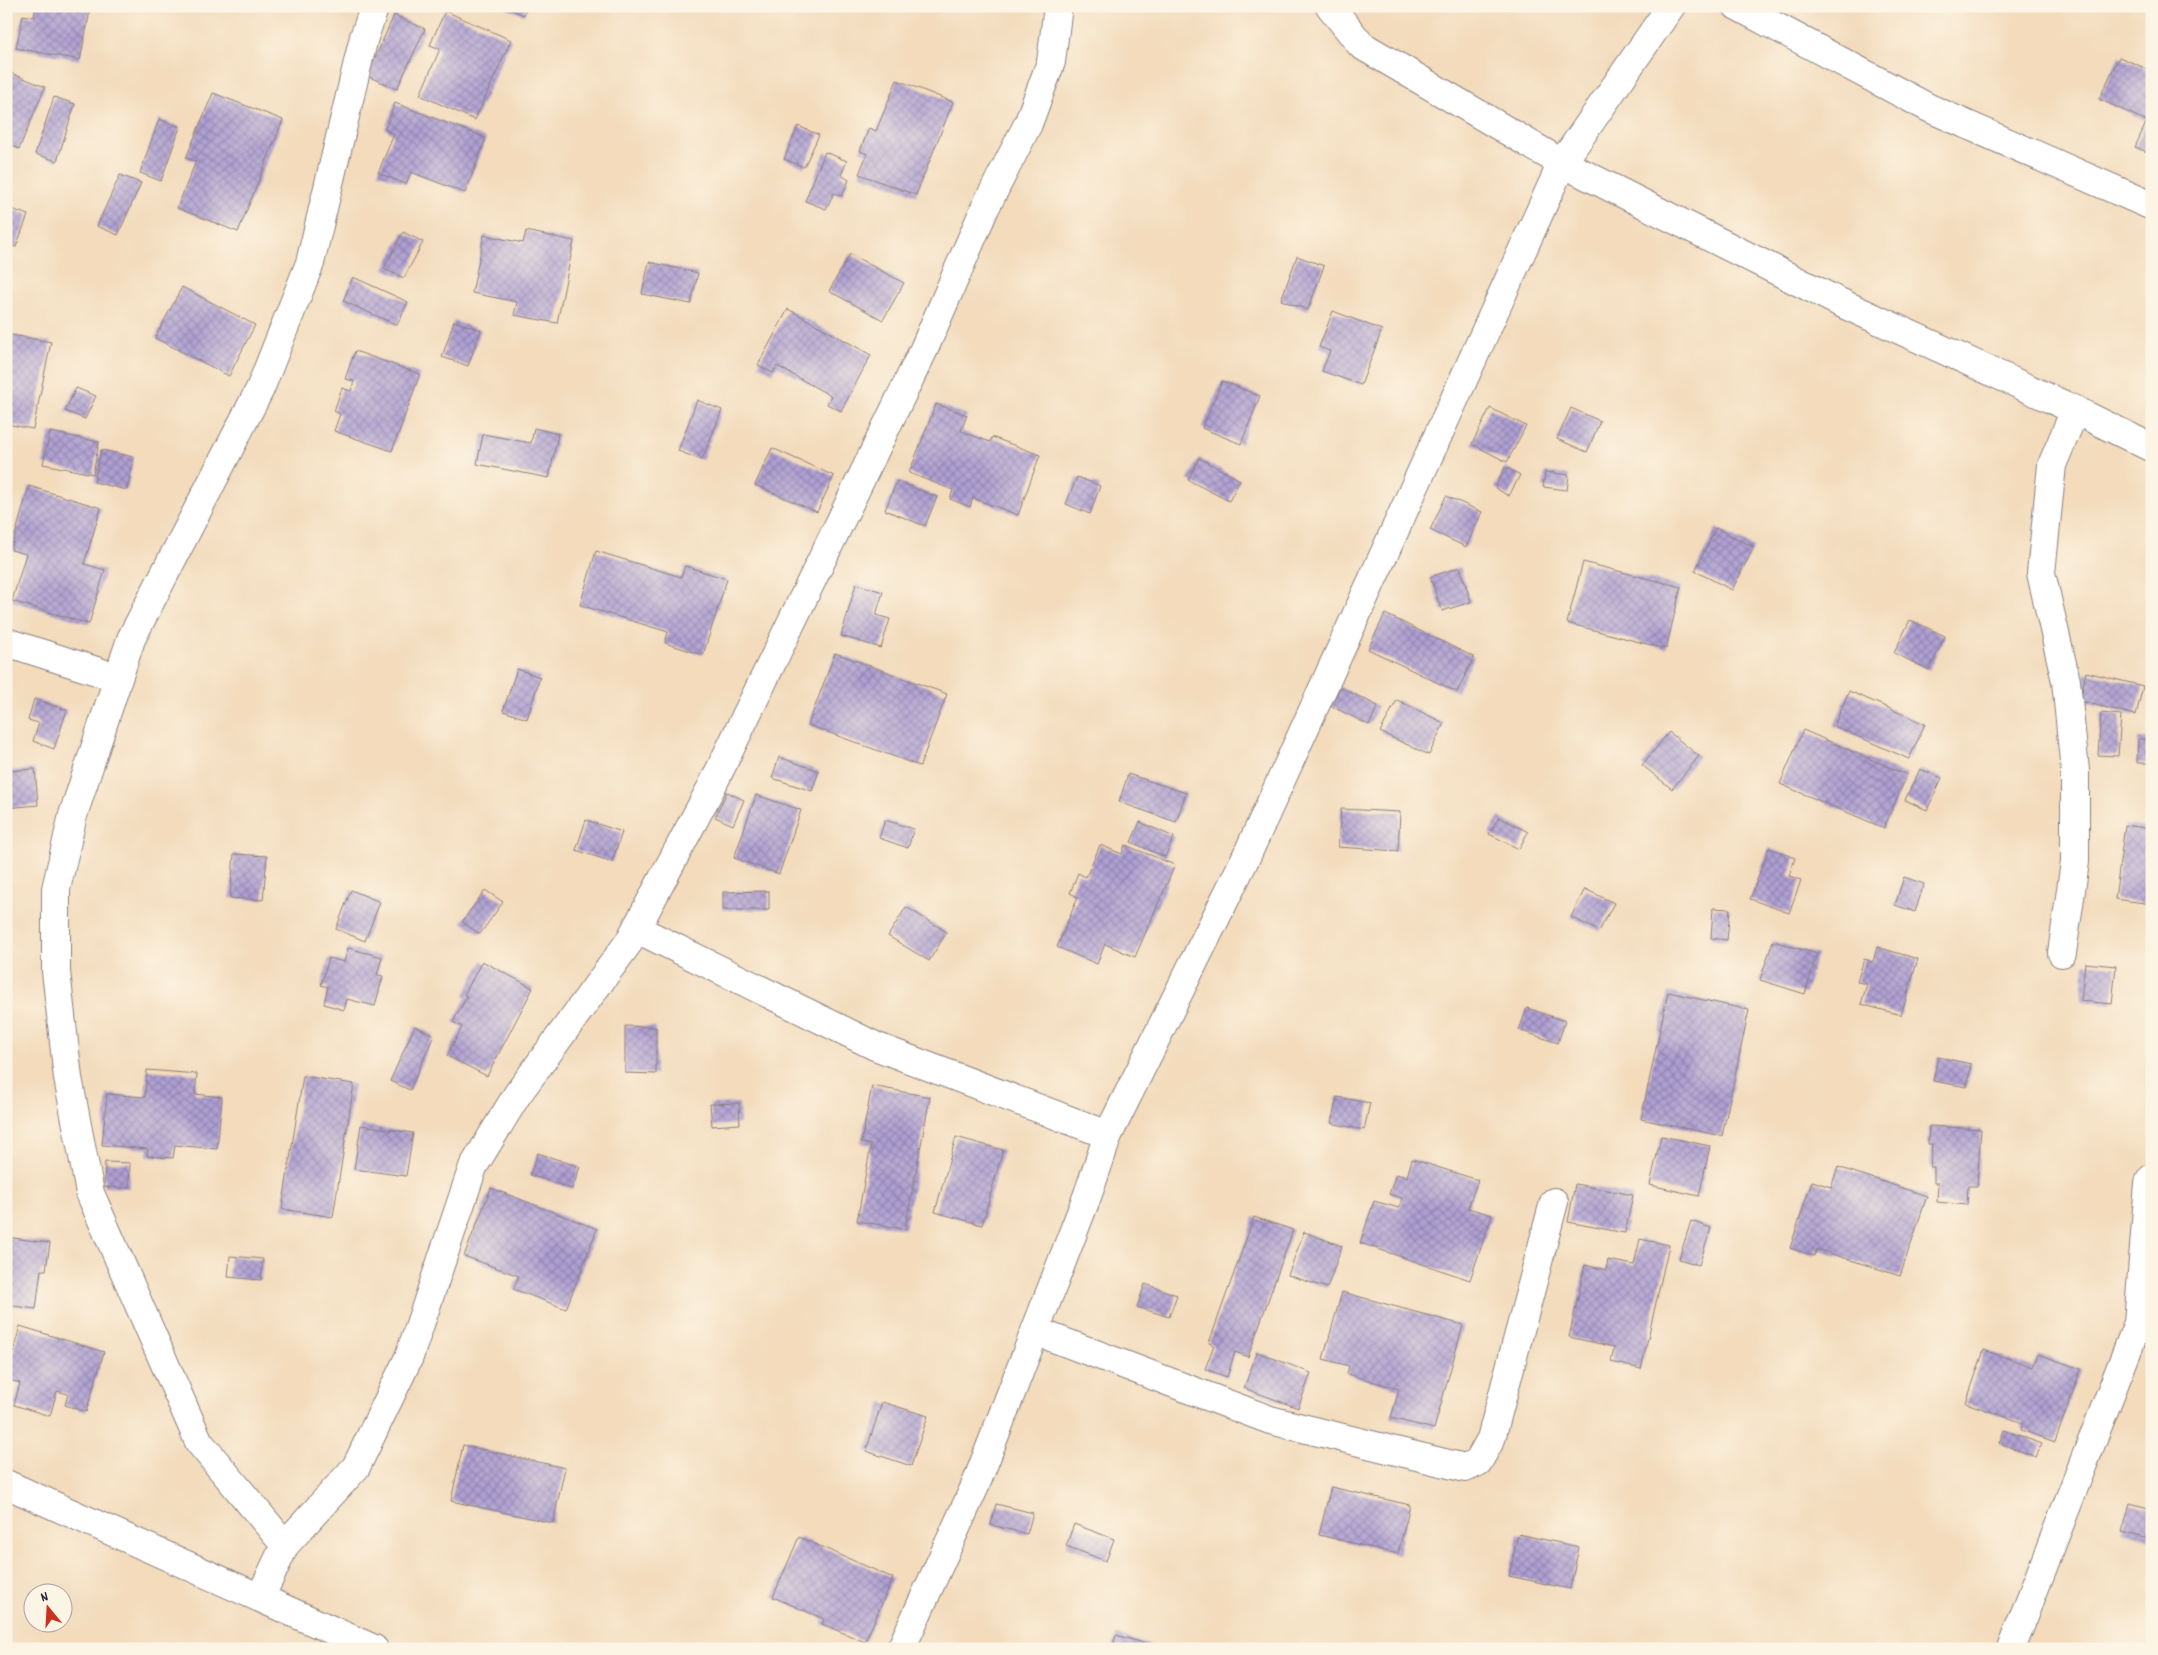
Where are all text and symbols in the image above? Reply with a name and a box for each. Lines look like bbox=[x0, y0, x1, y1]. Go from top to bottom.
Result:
north arrow bbox=[22, 1582, 72, 1632]
text: N bbox=[38, 1587, 51, 1608]

